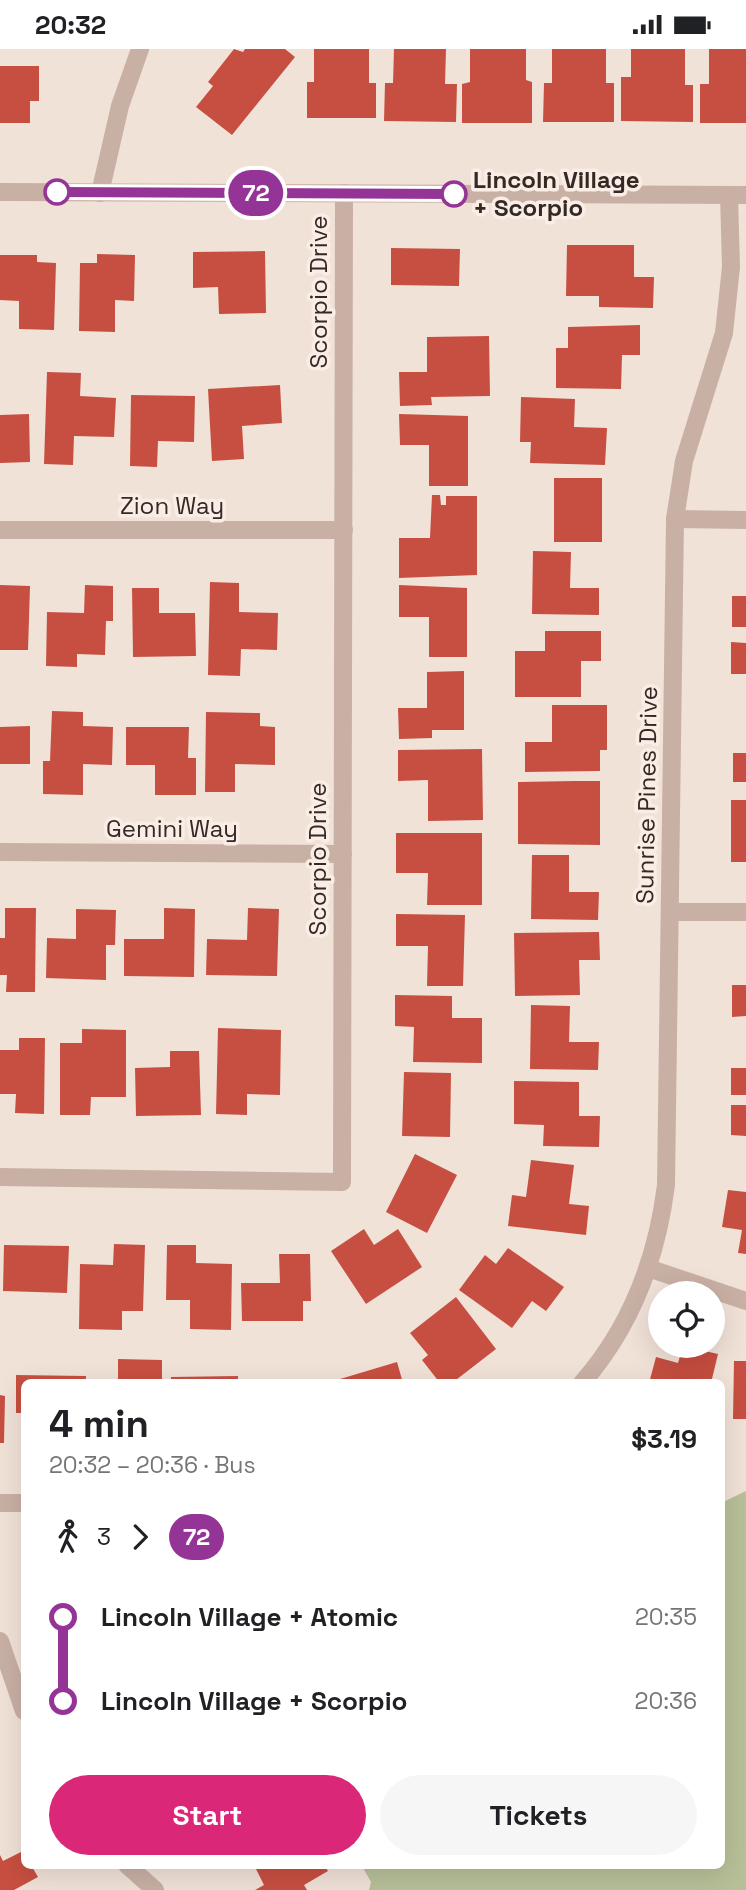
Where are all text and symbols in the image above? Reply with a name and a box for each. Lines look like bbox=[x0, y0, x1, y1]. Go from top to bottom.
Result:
text: 20:32 bbox=[35, 8, 106, 42]
place label: Lincoln Village + Scorpio bbox=[473, 164, 640, 223]
line badge: 72 bbox=[224, 170, 288, 216]
text: 72 bbox=[242, 177, 270, 208]
unlabelled marker bbox=[44, 179, 70, 205]
marker: Lincoln Village + Scorpio bbox=[441, 181, 467, 207]
street label: Scorpio Drive bbox=[303, 216, 334, 368]
street label: Zion Way bbox=[120, 490, 224, 521]
street label: Sunrise Pines Drive bbox=[629, 686, 664, 904]
street label: Scorpio Drive bbox=[302, 783, 333, 935]
street label: Gemini Way bbox=[106, 813, 238, 844]
map controls bbox=[648, 1281, 725, 1358]
button: locate bbox=[648, 1281, 725, 1358]
text: 4 min bbox=[49, 1400, 149, 1448]
text: $3.19 bbox=[631, 1422, 697, 1456]
text: 20:32 – 20:36 · Bus bbox=[49, 1450, 256, 1480]
icon: walk bbox=[49, 1518, 87, 1556]
icon: forward bbox=[121, 1518, 159, 1556]
text: 72 bbox=[183, 1521, 210, 1552]
text: 3 bbox=[97, 1522, 111, 1552]
text: Lincoln Village + Atomic bbox=[101, 1600, 398, 1634]
text: 20:35 bbox=[635, 1602, 697, 1632]
text: Lincoln Village + Scorpio bbox=[101, 1684, 408, 1718]
text: 20:36 bbox=[635, 1686, 697, 1716]
button: Start bbox=[49, 1775, 366, 1855]
button: Tickets bbox=[380, 1775, 697, 1855]

